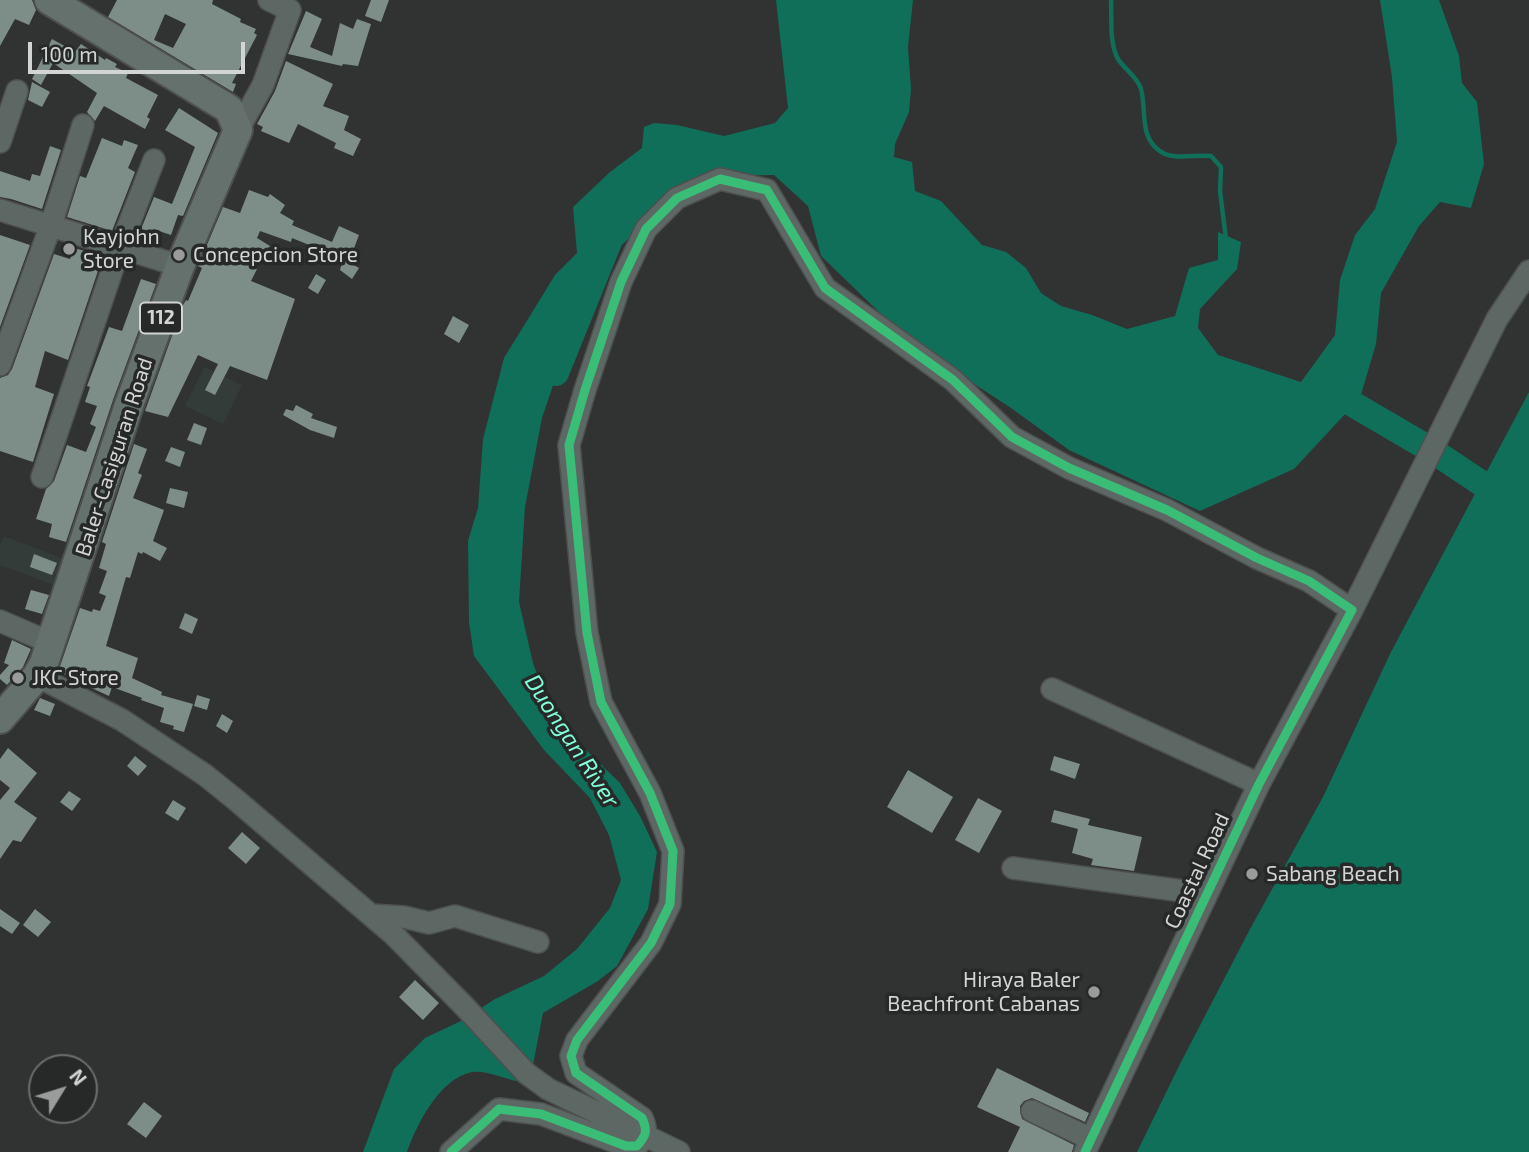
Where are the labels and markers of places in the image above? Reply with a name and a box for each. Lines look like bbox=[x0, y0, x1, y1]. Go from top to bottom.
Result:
place label: Kayjohn Store bbox=[83, 224, 160, 274]
marker: Kayjohn Store bbox=[61, 241, 77, 257]
place label: Concepcion Store bbox=[193, 242, 358, 268]
marker: Concepcion Store bbox=[171, 247, 187, 263]
place label: JKC Store bbox=[32, 665, 119, 691]
marker: JKC Store bbox=[10, 670, 26, 686]
place label: Sabang Beach bbox=[1266, 861, 1400, 887]
marker: Sabang Beach bbox=[1244, 866, 1260, 882]
place label: Hiraya Baler Beachfront Cabanas bbox=[887, 967, 1080, 1017]
marker: Hiraya Baler Beachfront Cabanas bbox=[1086, 984, 1102, 1000]

